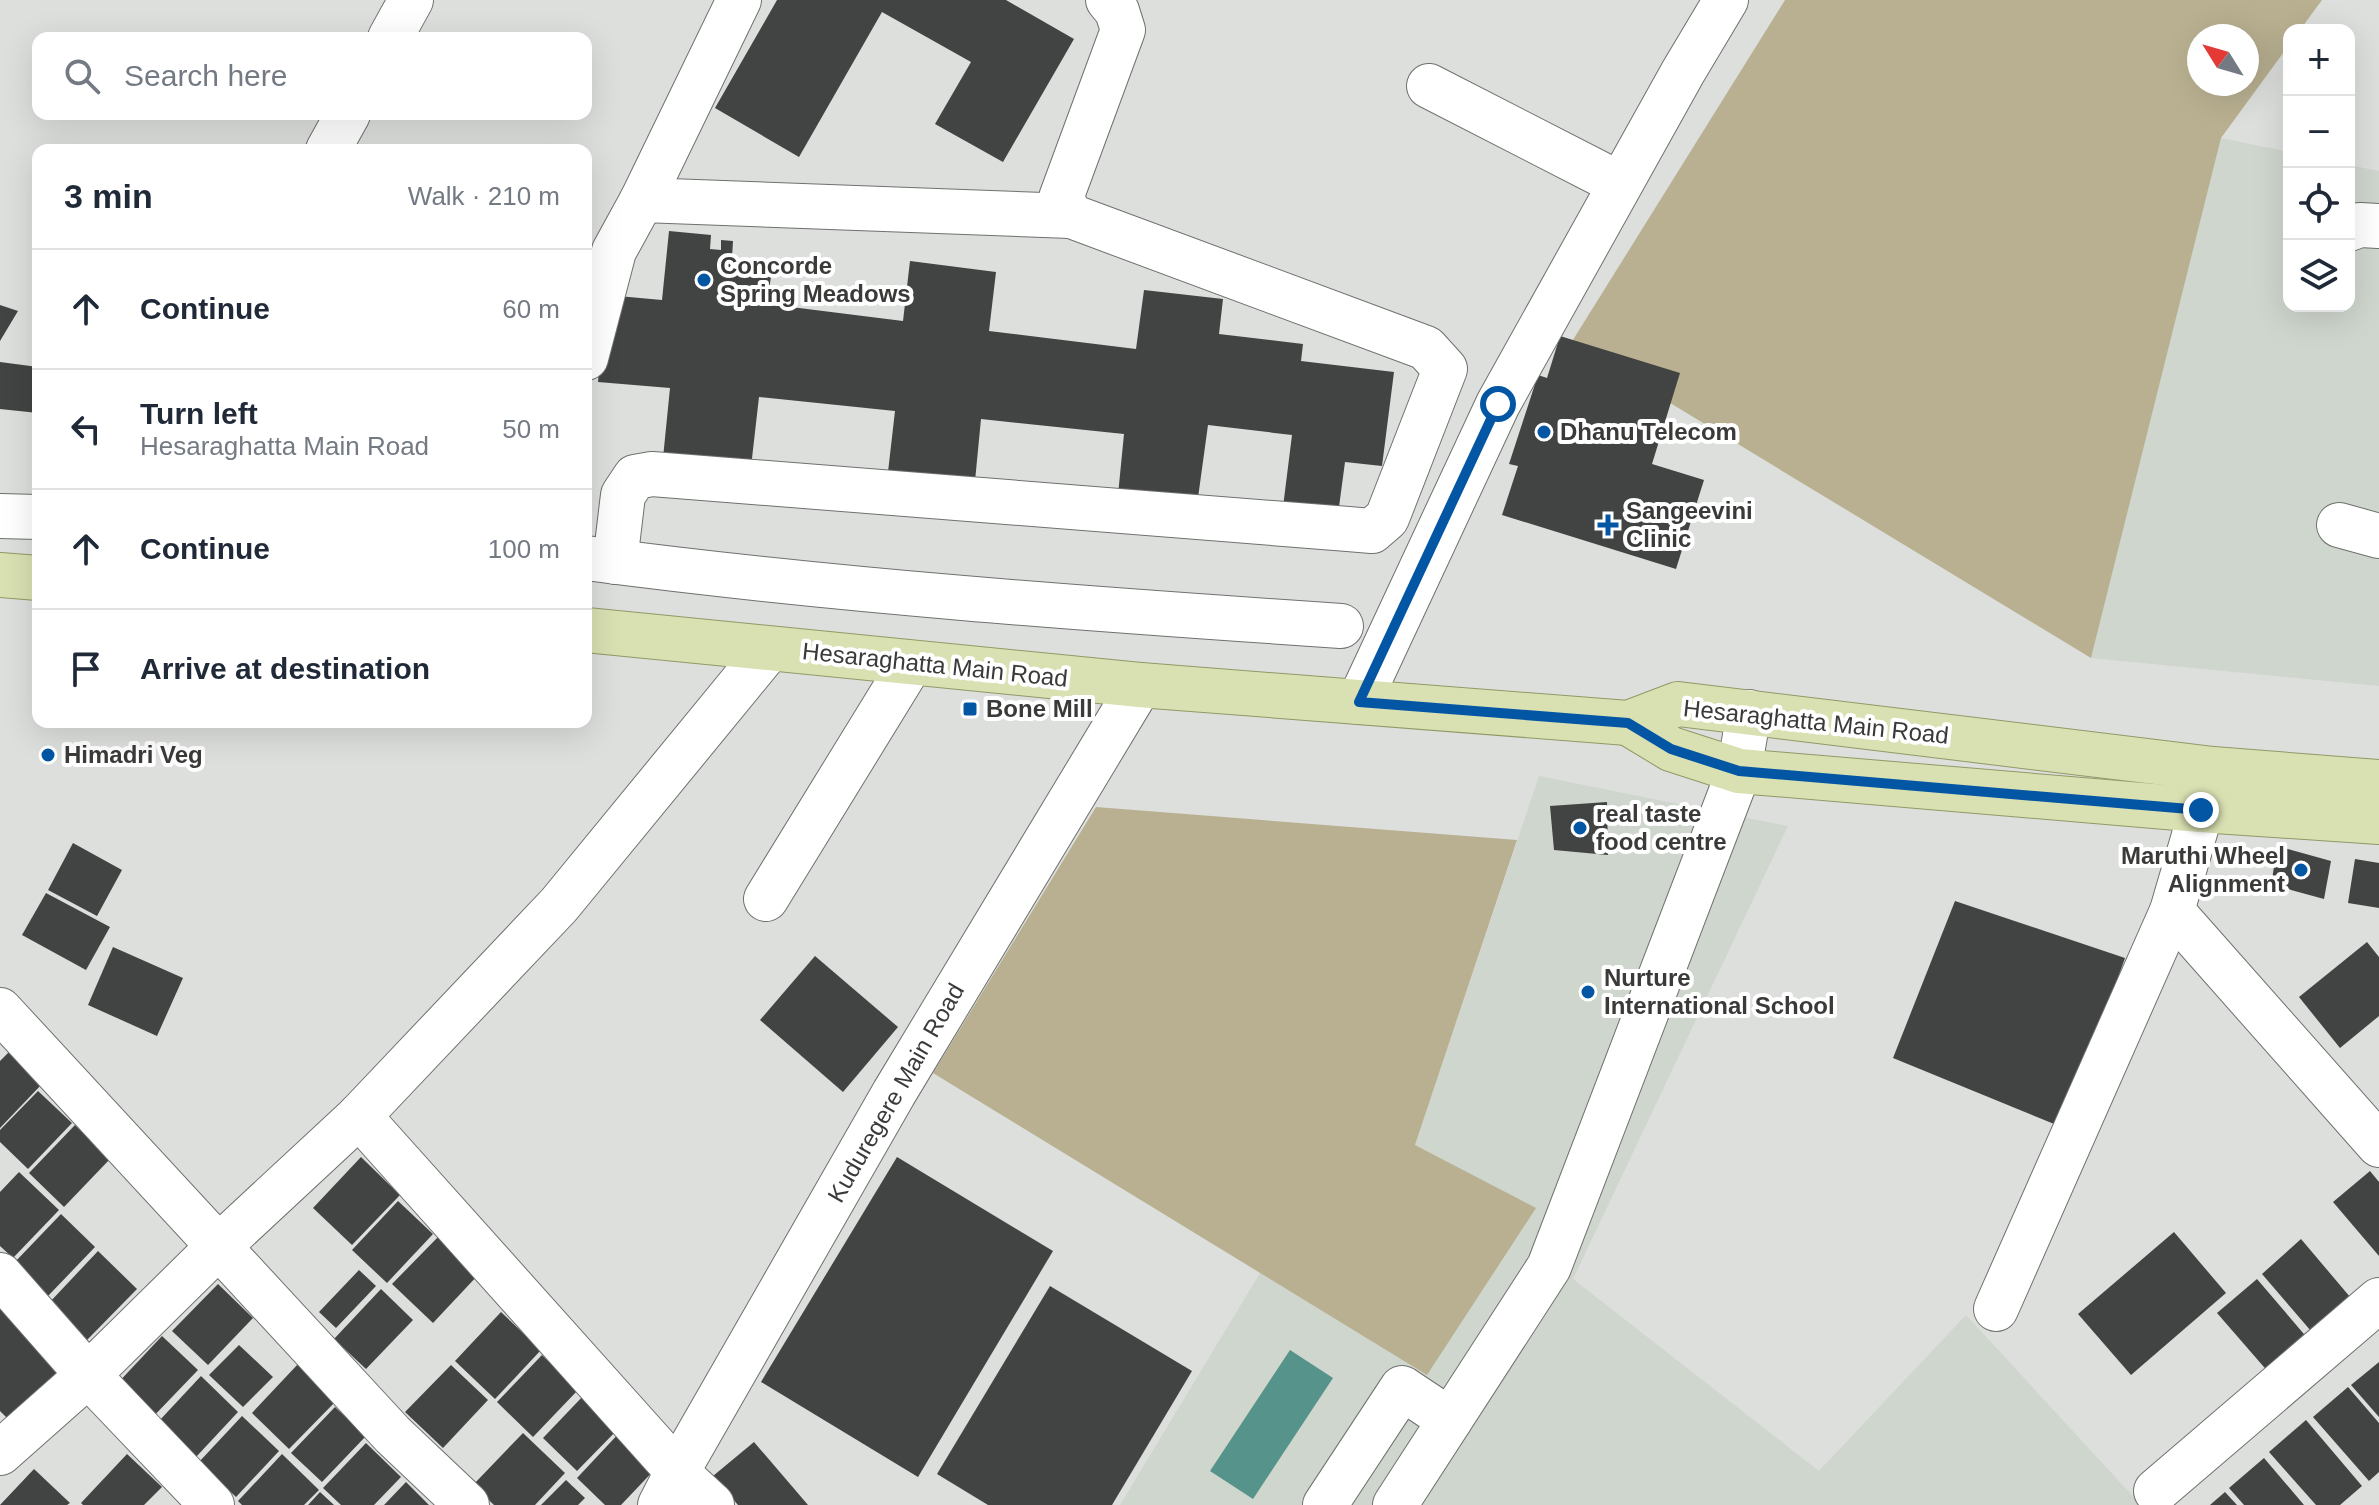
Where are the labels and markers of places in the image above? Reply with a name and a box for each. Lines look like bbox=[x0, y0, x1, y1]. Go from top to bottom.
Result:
place label: Concorde Spring Meadows bbox=[720, 252, 911, 307]
marker: Concorde Spring Meadows bbox=[695, 271, 713, 289]
place label: Dhanu Telecom bbox=[1560, 418, 1737, 445]
marker: Dhanu Telecom bbox=[1535, 423, 1553, 441]
place label: Sangeevini Clinic bbox=[1626, 497, 1753, 552]
marker: Sangeevini Clinic bbox=[1597, 514, 1619, 536]
place label: Bone Mill bbox=[986, 695, 1093, 722]
marker: Bone Mill bbox=[961, 700, 979, 718]
place label: Himadri Veg bbox=[64, 741, 203, 768]
marker: Himadri Veg bbox=[39, 746, 57, 764]
place label: real taste food centre bbox=[1596, 800, 1727, 855]
marker: real taste food centre bbox=[1571, 819, 1589, 837]
place label: Maruthi Wheel Alignment bbox=[2121, 842, 2285, 897]
marker: Maruthi Wheel Alignment bbox=[2292, 861, 2310, 879]
place label: Nurture International School bbox=[1604, 964, 1835, 1019]
marker: Nurture International School bbox=[1579, 983, 1597, 1001]

